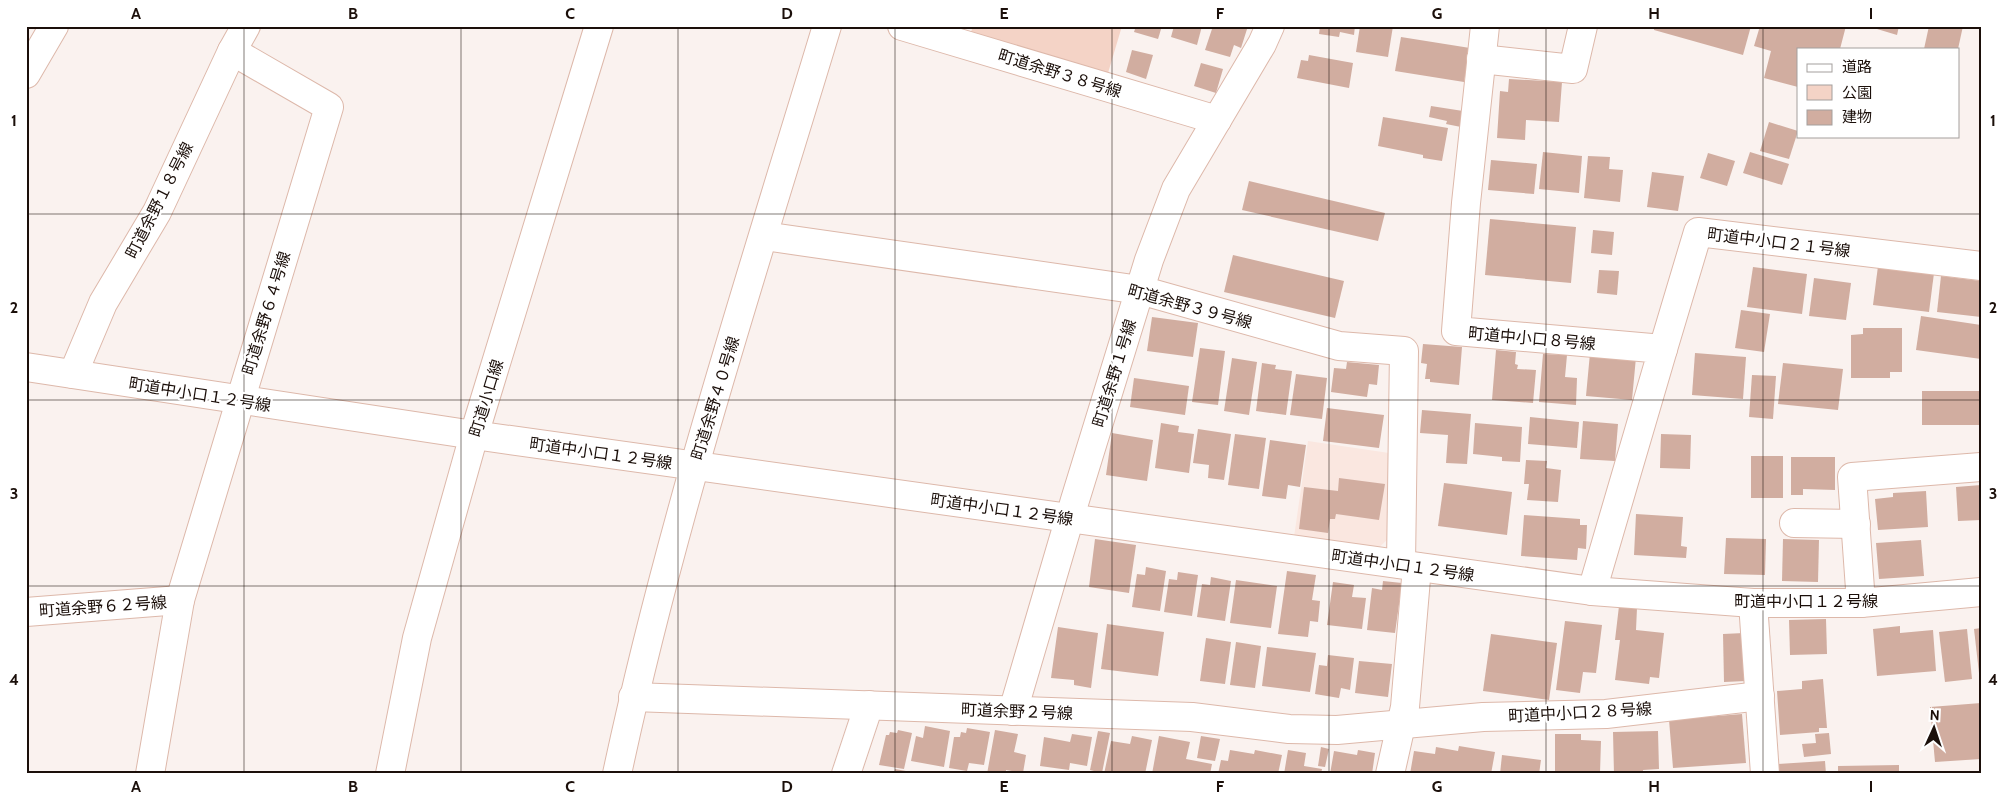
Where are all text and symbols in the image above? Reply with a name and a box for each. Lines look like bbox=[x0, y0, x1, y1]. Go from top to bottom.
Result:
text: A bbox=[131, 4, 141, 23]
text: B bbox=[348, 4, 358, 23]
text: C bbox=[565, 4, 575, 23]
text: D bbox=[781, 4, 793, 23]
text: E bbox=[999, 4, 1009, 23]
text: F bbox=[1216, 4, 1225, 23]
text: G bbox=[1432, 4, 1442, 23]
text: H bbox=[1648, 4, 1660, 23]
text: I bbox=[1869, 4, 1873, 23]
street label: 町道余野３８号線 bbox=[996, 46, 1124, 101]
legend bbox=[1797, 48, 1960, 138]
text: 道路 bbox=[1842, 58, 1872, 76]
text: 公園 bbox=[1842, 84, 1872, 102]
text: 建物 bbox=[1842, 108, 1872, 126]
text: 1 bbox=[11, 111, 17, 130]
text: 1 bbox=[1990, 111, 1996, 130]
street label: 町道余野１８号線 bbox=[122, 139, 197, 262]
street label: 町道中小口２１号線 bbox=[1706, 224, 1852, 261]
street label: 町道余野６４号線 bbox=[239, 249, 294, 377]
street label: 町道余野３９号線 bbox=[1126, 281, 1254, 332]
text: 2 bbox=[10, 298, 18, 317]
text: 2 bbox=[1989, 298, 1997, 317]
street label: 町道余野１号線 bbox=[1089, 317, 1140, 429]
street label: 町道中小口８号線 bbox=[1467, 323, 1597, 354]
street label: 町道余野４０号線 bbox=[688, 334, 743, 462]
street label: 町道小口線 bbox=[466, 357, 507, 439]
street label: 町道中小口１２号線 bbox=[127, 374, 273, 415]
street label: 町道中小口１２号線 bbox=[528, 434, 674, 473]
text: 3 bbox=[10, 484, 18, 503]
text: 3 bbox=[1989, 484, 1997, 503]
street label: 町道中小口１２号線 bbox=[929, 490, 1075, 529]
street label: 町道中小口１２号線 bbox=[1330, 546, 1476, 585]
street label: 町道中小口１２号線 bbox=[1734, 592, 1878, 611]
street label: 町道余野６２号線 bbox=[39, 593, 168, 620]
text: 4 bbox=[9, 670, 19, 689]
text: 4 bbox=[1988, 670, 1998, 689]
street label: 町道中小口２８号線 bbox=[1508, 699, 1652, 726]
street label: 町道余野２号線 bbox=[961, 700, 1073, 723]
north arrow bbox=[1910, 702, 1960, 752]
text: N bbox=[1929, 706, 1940, 724]
text: A bbox=[131, 777, 141, 796]
text: B bbox=[348, 777, 358, 796]
text: C bbox=[565, 777, 575, 796]
text: D bbox=[781, 777, 793, 796]
text: E bbox=[999, 777, 1009, 796]
text: F bbox=[1216, 777, 1225, 796]
text: G bbox=[1432, 777, 1442, 796]
text: H bbox=[1648, 777, 1660, 796]
text: I bbox=[1869, 777, 1873, 796]

